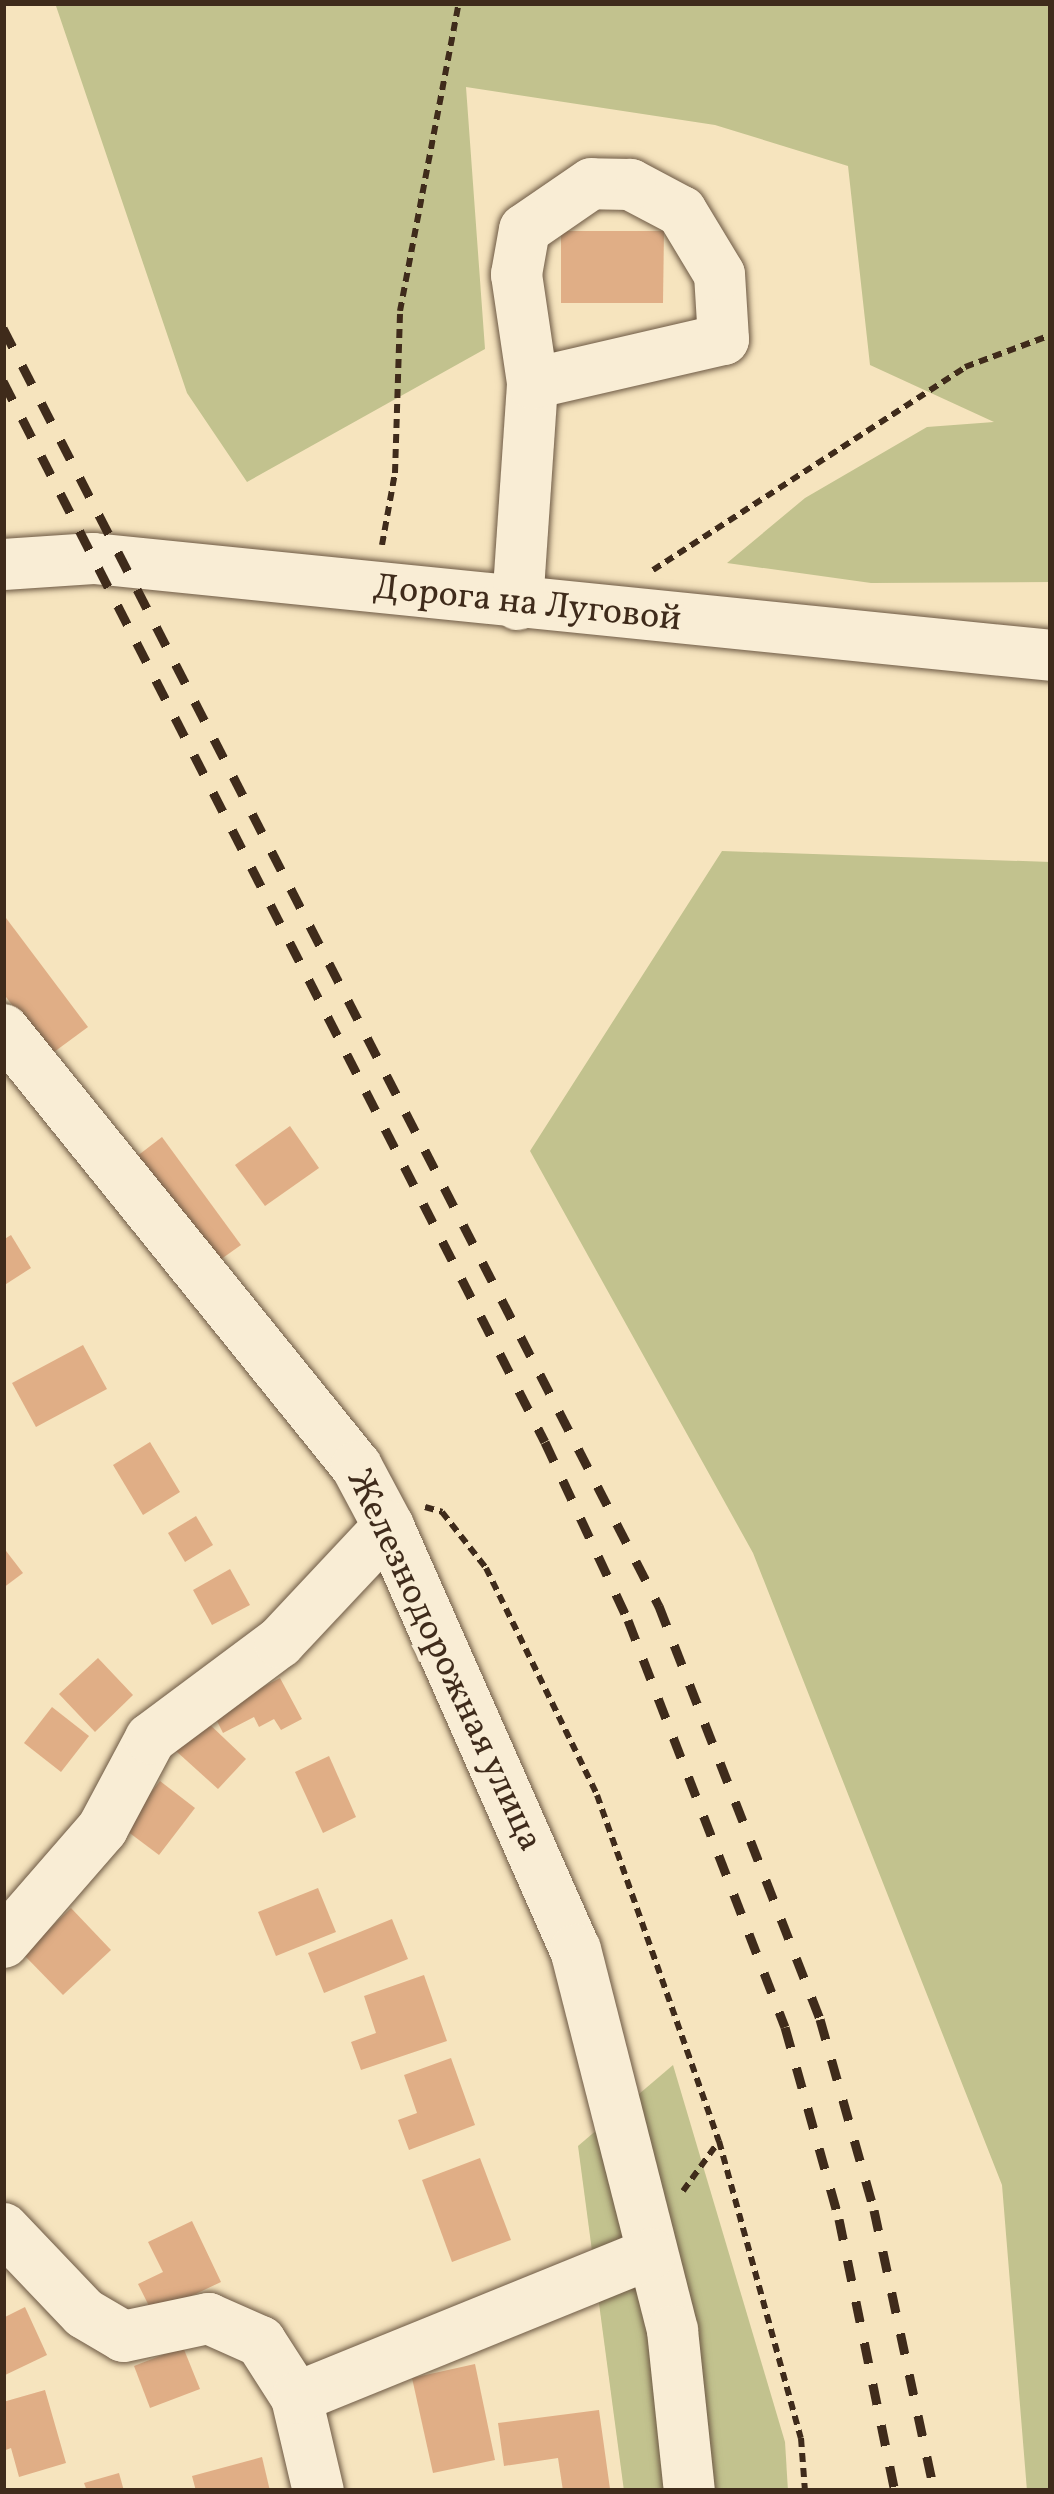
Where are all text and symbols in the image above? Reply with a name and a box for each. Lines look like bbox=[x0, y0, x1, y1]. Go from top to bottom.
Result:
street label: Дорога на Луговой bbox=[371, 567, 683, 643]
street label: Железнодорожная улица bbox=[335, 1463, 551, 1859]

